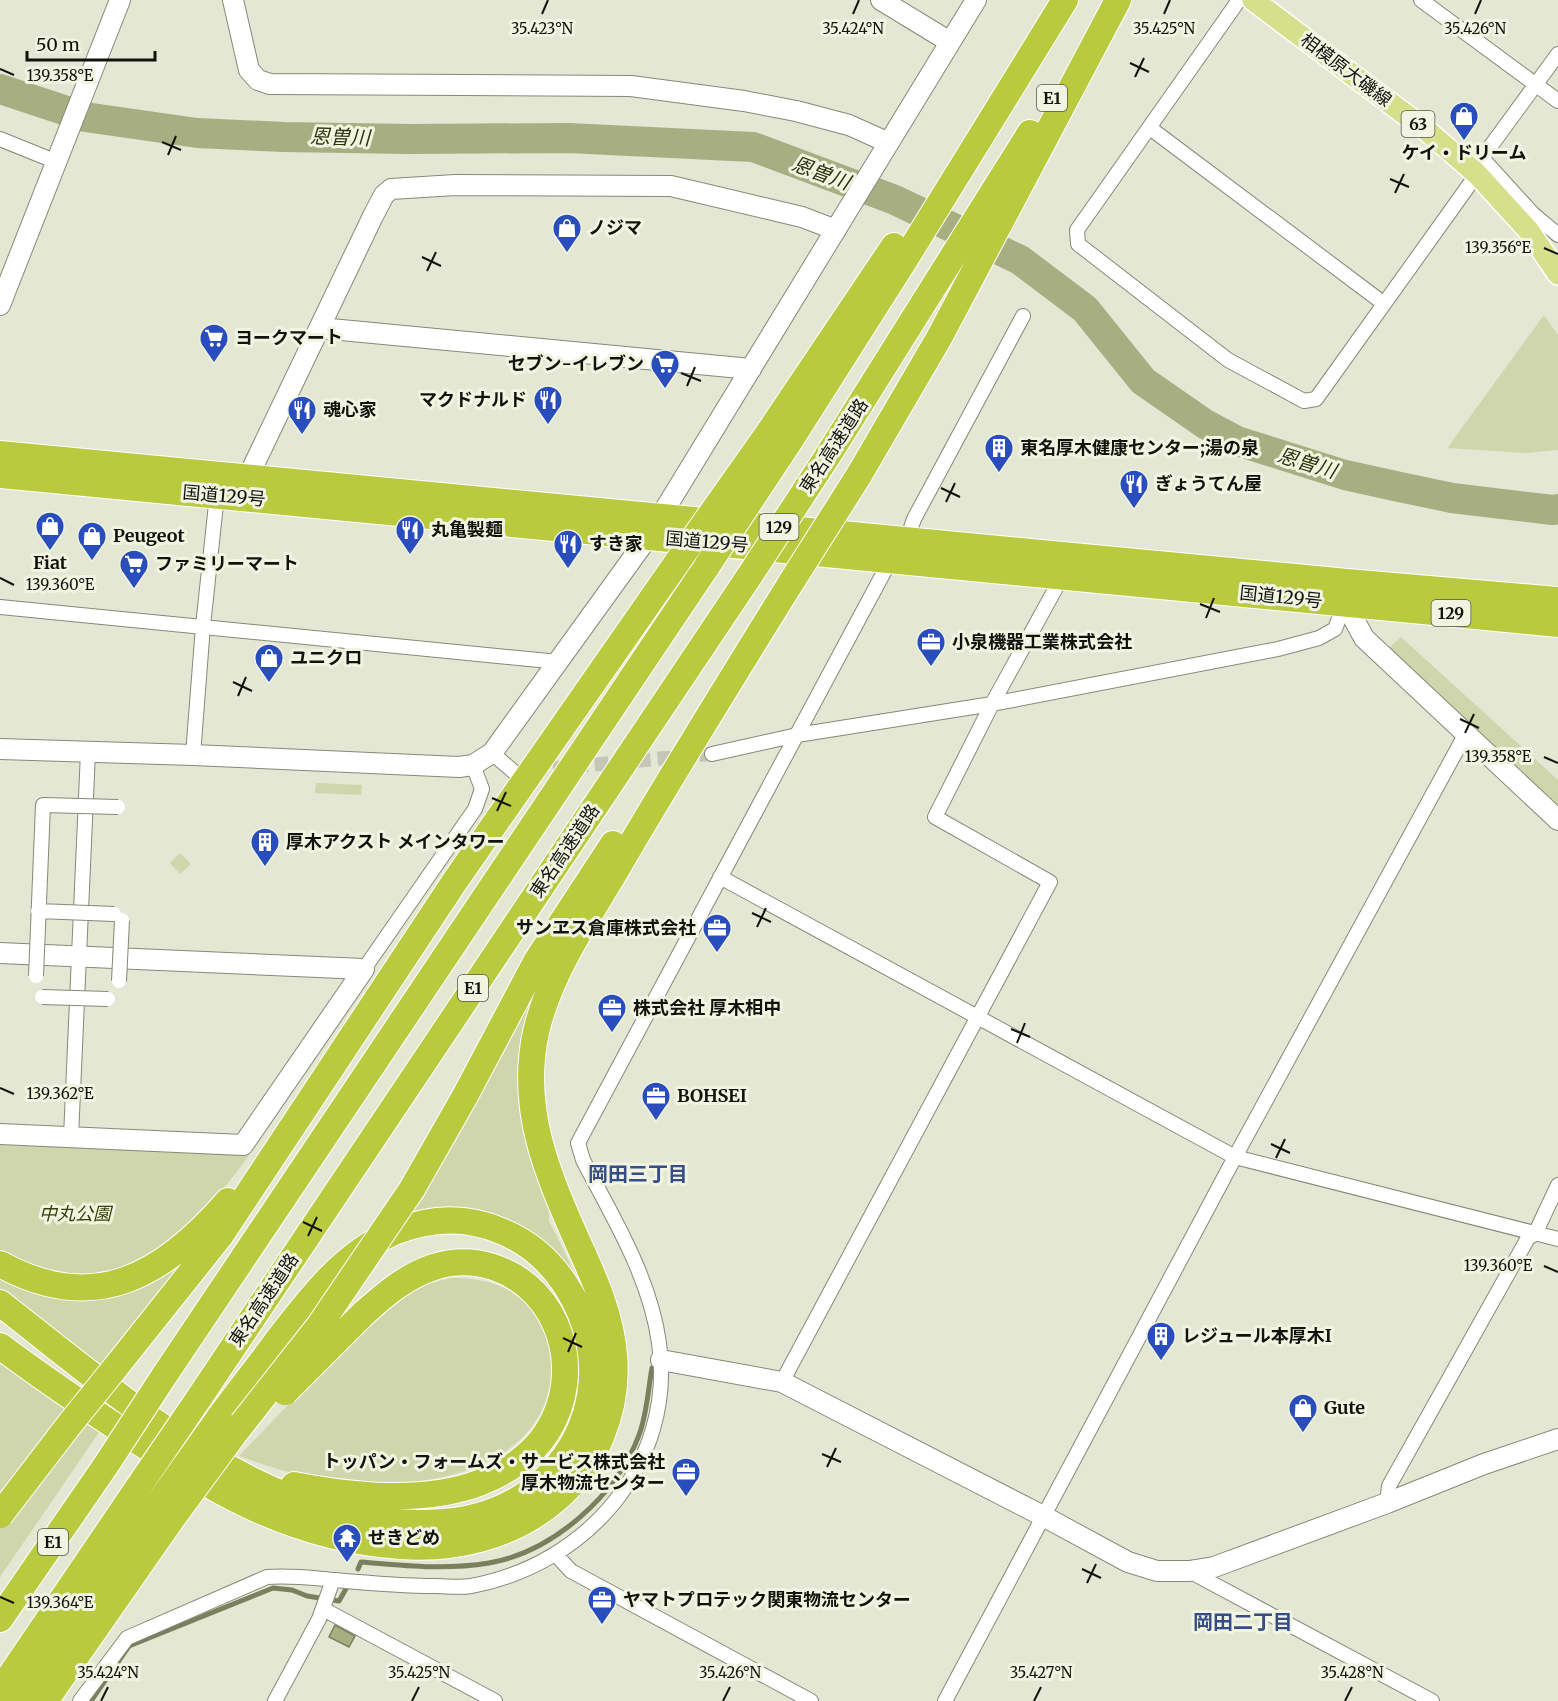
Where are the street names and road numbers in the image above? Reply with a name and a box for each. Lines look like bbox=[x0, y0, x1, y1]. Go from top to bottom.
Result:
street label: 相模原大磯線 bbox=[1296, 28, 1396, 111]
road number: E1 bbox=[1037, 85, 1067, 111]
road number: 63 bbox=[1402, 111, 1434, 137]
street label: 東名高速道路 bbox=[795, 394, 873, 497]
street label: 国道129号 bbox=[182, 480, 266, 511]
road number: 129 bbox=[760, 514, 798, 540]
street label: 国道129号 bbox=[665, 526, 749, 557]
street label: 国道129号 bbox=[1239, 581, 1324, 612]
road number: 129 bbox=[1432, 600, 1470, 626]
street label: 東名高速道路 bbox=[525, 800, 604, 902]
road number: E1 bbox=[458, 975, 488, 1001]
street label: 東名高速道路 bbox=[224, 1249, 303, 1351]
road number: E1 bbox=[38, 1529, 68, 1555]

